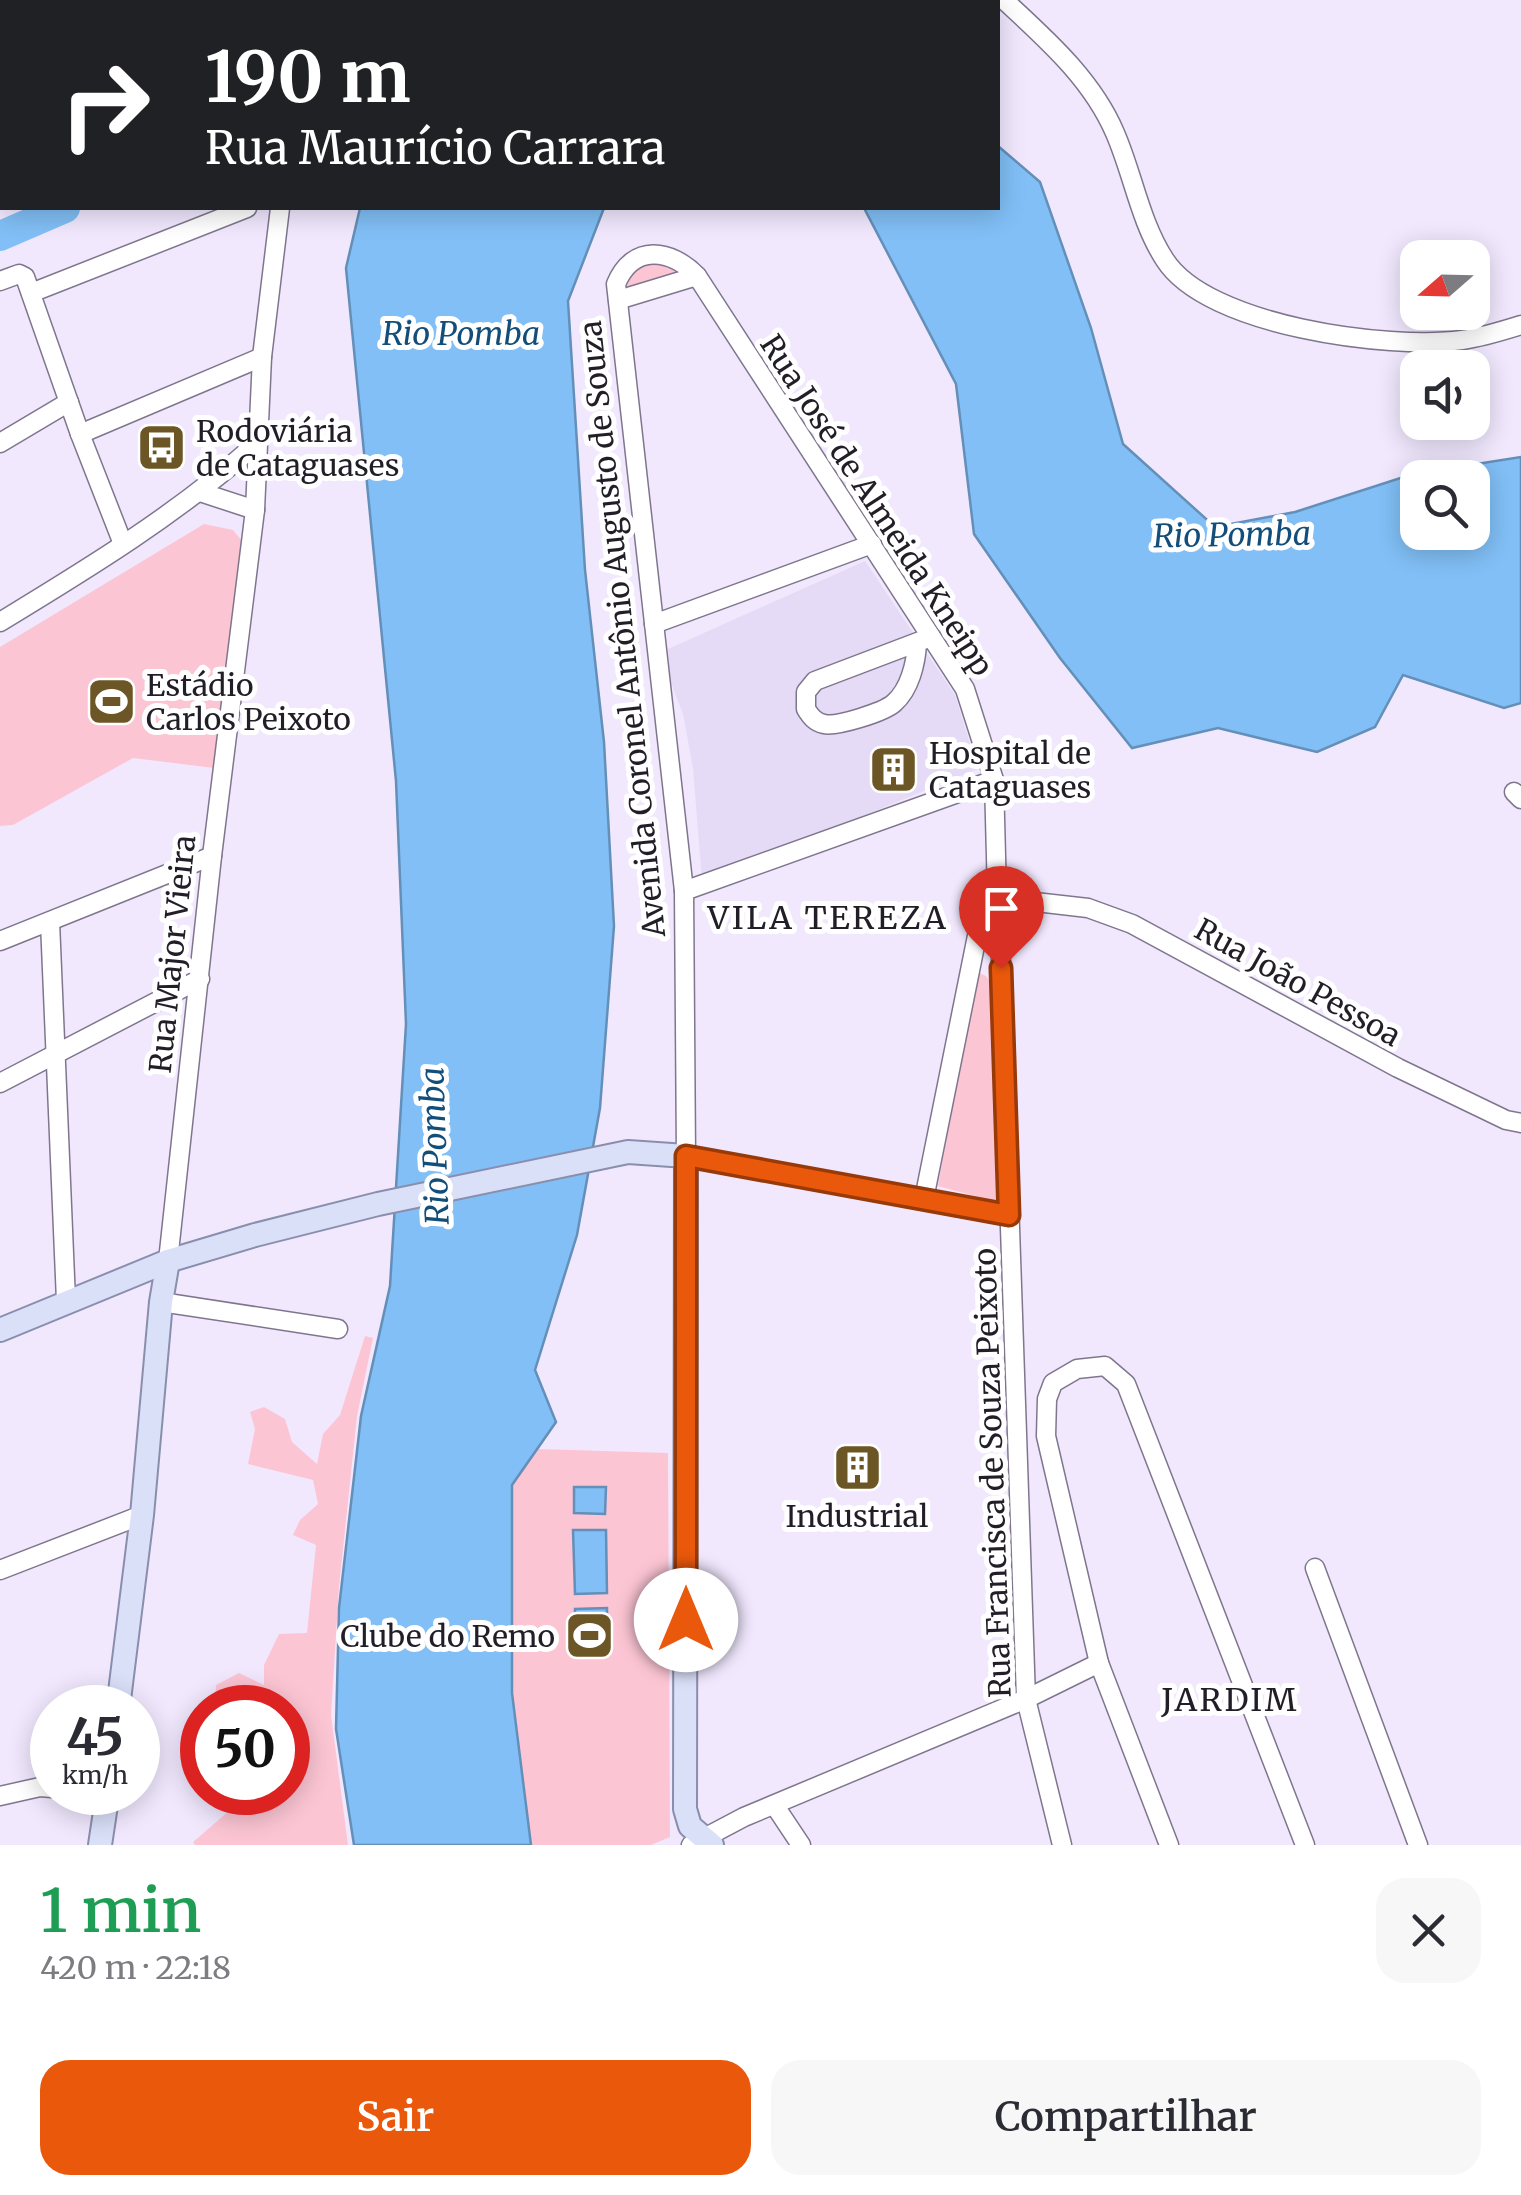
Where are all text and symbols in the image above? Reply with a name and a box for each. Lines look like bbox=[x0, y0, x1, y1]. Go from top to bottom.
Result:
text: 190 m bbox=[205, 33, 411, 121]
icon: right bbox=[40, 40, 170, 170]
text: Rua Maurício Carrara bbox=[205, 120, 665, 176]
north arrow bbox=[1400, 240, 1490, 330]
map controls bbox=[1400, 240, 1490, 550]
water label: Rio Pomba bbox=[382, 314, 540, 354]
street label: Avenida Coronel Antônio Augusto de Souza bbox=[571, 319, 673, 940]
street label: Rua José de Almeida Kneipp bbox=[752, 327, 1002, 683]
button: sound bbox=[1400, 350, 1490, 440]
place label: Rodoviária de Cataguases bbox=[196, 412, 399, 484]
bus stop icon: Rodoviária de Cataguases bbox=[135, 422, 187, 474]
button: search bbox=[1400, 460, 1490, 550]
water label: Rio Pomba bbox=[1153, 514, 1311, 556]
place label: Estádio Carlos Peixoto bbox=[146, 666, 351, 738]
sports icon: Estádio Carlos Peixoto bbox=[85, 676, 137, 728]
place label: Hospital de Cataguases bbox=[929, 734, 1091, 806]
building icon: Hospital de Cataguases bbox=[868, 744, 920, 796]
street label: Rua Major Vieira bbox=[141, 833, 203, 1075]
pin bbox=[959, 866, 1044, 969]
icon: arrive bbox=[974, 881, 1029, 936]
district label: VILA TEREZA bbox=[707, 898, 948, 938]
street label: Rua João Pessoa bbox=[1188, 910, 1408, 1054]
water label: Rio Pomba bbox=[412, 1066, 458, 1226]
street label: Rua Francisca de Souza Peixoto bbox=[965, 1247, 1019, 1699]
building icon: Industrial bbox=[831, 1441, 883, 1493]
place label: Industrial bbox=[786, 1497, 928, 1535]
position arrow bbox=[634, 1568, 738, 1672]
sports icon: Clube do Remo bbox=[564, 1610, 616, 1662]
place label: Clube do Remo bbox=[340, 1617, 555, 1655]
district label: JARDIM bbox=[1160, 1680, 1299, 1720]
speed limit sign: 50 bbox=[180, 1685, 310, 1815]
text: 45 bbox=[66, 1706, 124, 1769]
text: km/h bbox=[62, 1759, 128, 1791]
text: 1 min bbox=[40, 1873, 201, 1948]
button: close bbox=[1376, 1878, 1481, 1983]
text: 420 m · 22:18 bbox=[40, 1948, 231, 1988]
button: Sair bbox=[40, 2060, 751, 2175]
button: Compartilhar bbox=[771, 2060, 1481, 2175]

